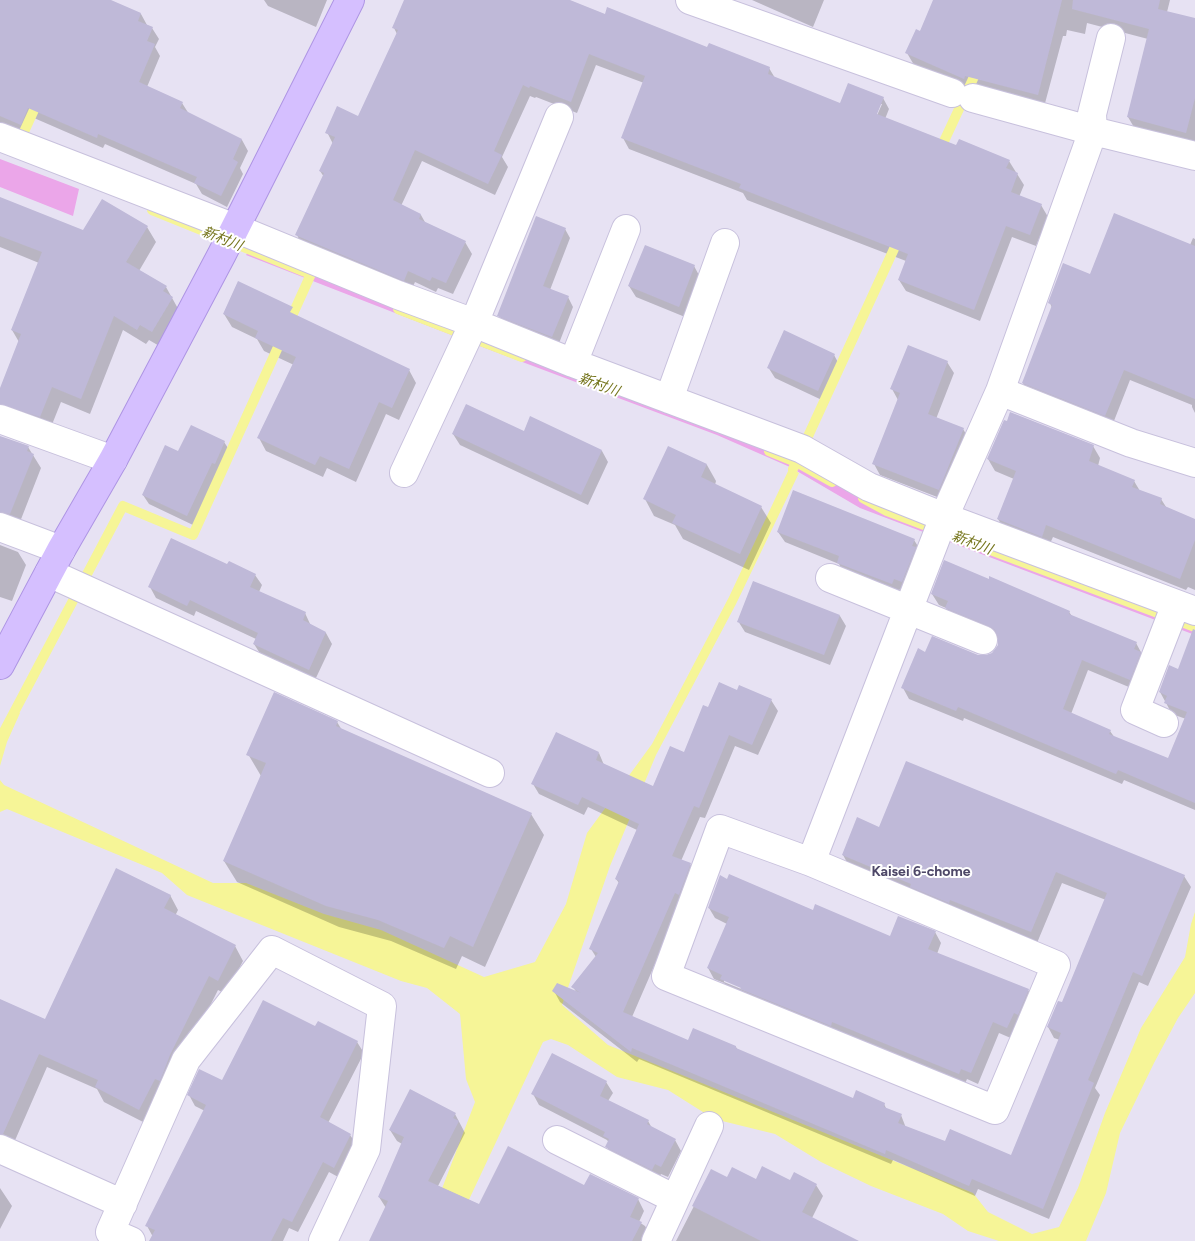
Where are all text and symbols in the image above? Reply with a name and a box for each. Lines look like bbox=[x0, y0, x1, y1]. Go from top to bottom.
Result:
water label: 新村川 bbox=[199, 223, 245, 255]
water label: 新村川 bbox=[576, 370, 622, 400]
water label: 新村川 bbox=[949, 528, 995, 558]
district label: Kaisei 6-chome bbox=[872, 864, 970, 880]

